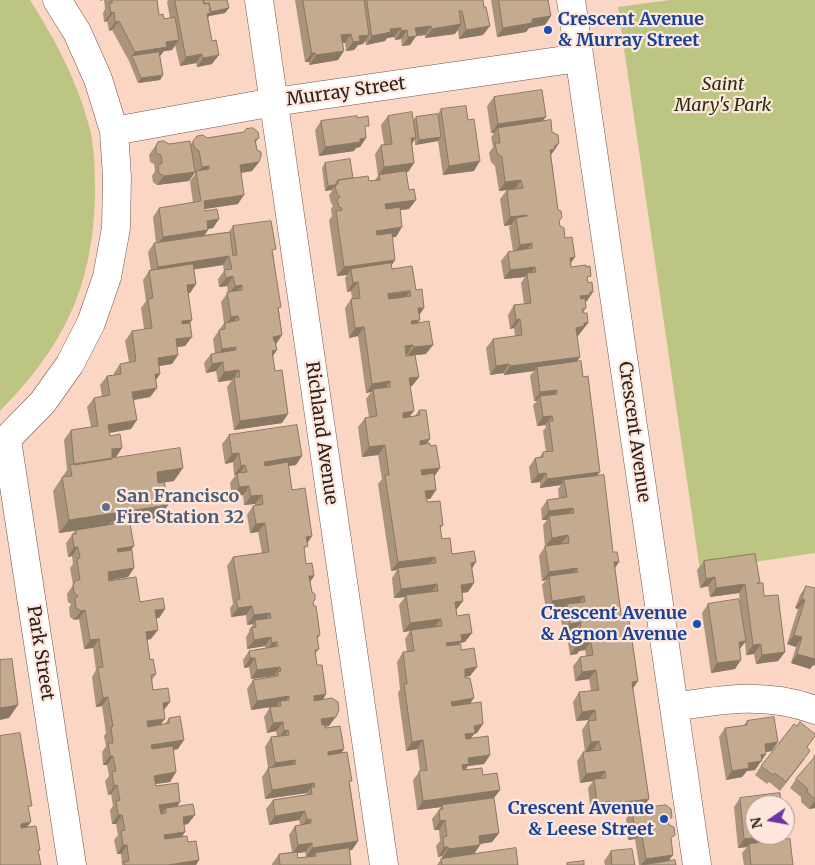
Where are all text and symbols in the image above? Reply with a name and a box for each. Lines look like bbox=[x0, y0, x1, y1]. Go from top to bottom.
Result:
place label: Crescent Avenue & Murray Street bbox=[558, 9, 704, 52]
marker: Crescent Avenue & Murray Street bbox=[542, 24, 554, 36]
street label: Murray Street bbox=[285, 73, 407, 111]
park label: Saint Mary's Park bbox=[675, 74, 771, 116]
street label: Richland Avenue bbox=[300, 360, 342, 506]
street label: Crescent Avenue bbox=[613, 360, 655, 504]
place label: San Francisco Fire Station 32 bbox=[116, 486, 244, 528]
marker: San Francisco Fire Station 32 bbox=[100, 501, 112, 513]
place label: Crescent Avenue & Agnon Avenue bbox=[541, 603, 687, 646]
street label: Park Street bbox=[22, 604, 58, 702]
marker: Crescent Avenue & Agnon Avenue bbox=[691, 618, 703, 630]
north arrow bbox=[745, 795, 795, 845]
place label: Crescent Avenue & Leese Street bbox=[508, 798, 654, 841]
marker: Crescent Avenue & Leese Street bbox=[658, 813, 670, 825]
text: N bbox=[746, 816, 766, 830]

